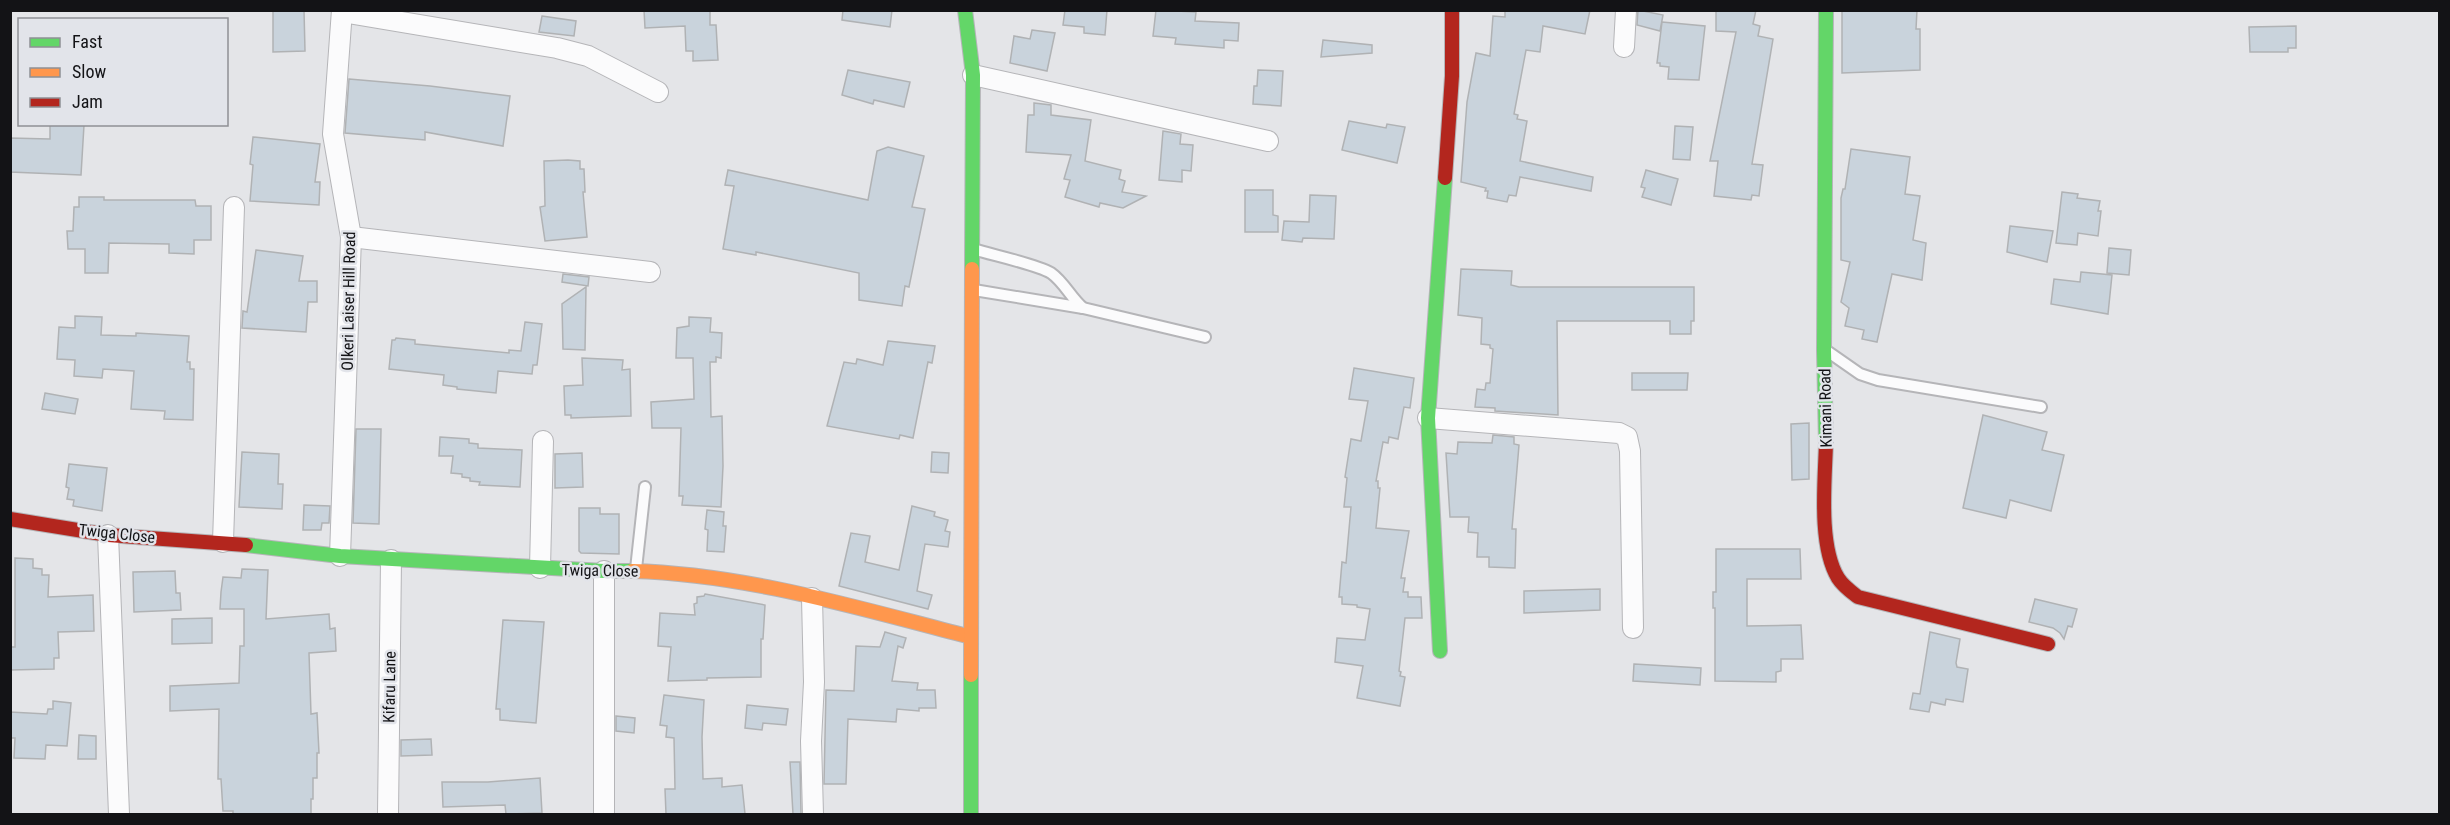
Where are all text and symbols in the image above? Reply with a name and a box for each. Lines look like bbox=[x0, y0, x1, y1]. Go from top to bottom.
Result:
legend bbox=[18, 18, 228, 126]
text: Fast bbox=[72, 31, 103, 52]
text: Slow bbox=[72, 61, 107, 82]
text: Jam bbox=[72, 91, 103, 112]
street label: Olkeri Laiser Hill Road bbox=[338, 231, 359, 371]
street label: Kimani Road bbox=[1815, 368, 1836, 448]
street label: Twiga Close bbox=[78, 520, 156, 547]
street label: Twiga Close bbox=[561, 560, 639, 581]
street label: Kifaru Lane bbox=[379, 651, 400, 723]

